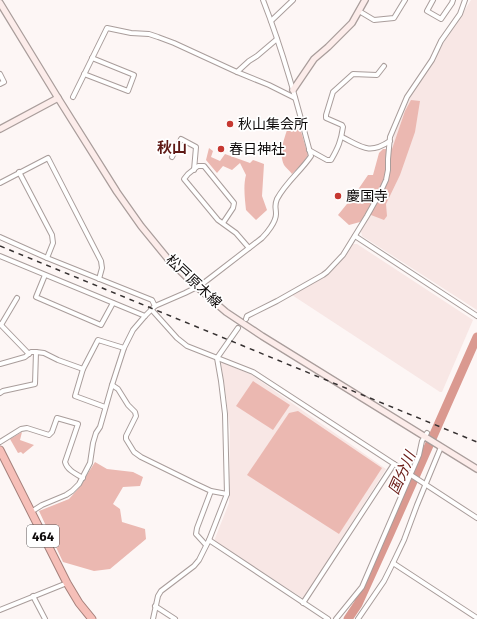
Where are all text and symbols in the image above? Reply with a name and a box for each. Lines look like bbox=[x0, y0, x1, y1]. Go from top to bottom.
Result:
place label: 秋山集会所 bbox=[238, 116, 308, 133]
marker: 秋山集会所 bbox=[225, 119, 235, 129]
district label: 秋山 bbox=[157, 139, 187, 157]
place label: 春日神社 bbox=[229, 141, 285, 158]
marker: 春日神社 bbox=[216, 144, 226, 154]
place label: 慶国寺 bbox=[346, 188, 388, 205]
marker: 慶国寺 bbox=[333, 191, 343, 201]
street label: 松戸原木線 bbox=[162, 251, 225, 311]
water label: 国分川 bbox=[385, 447, 420, 497]
road number: 464 bbox=[27, 525, 59, 547]

